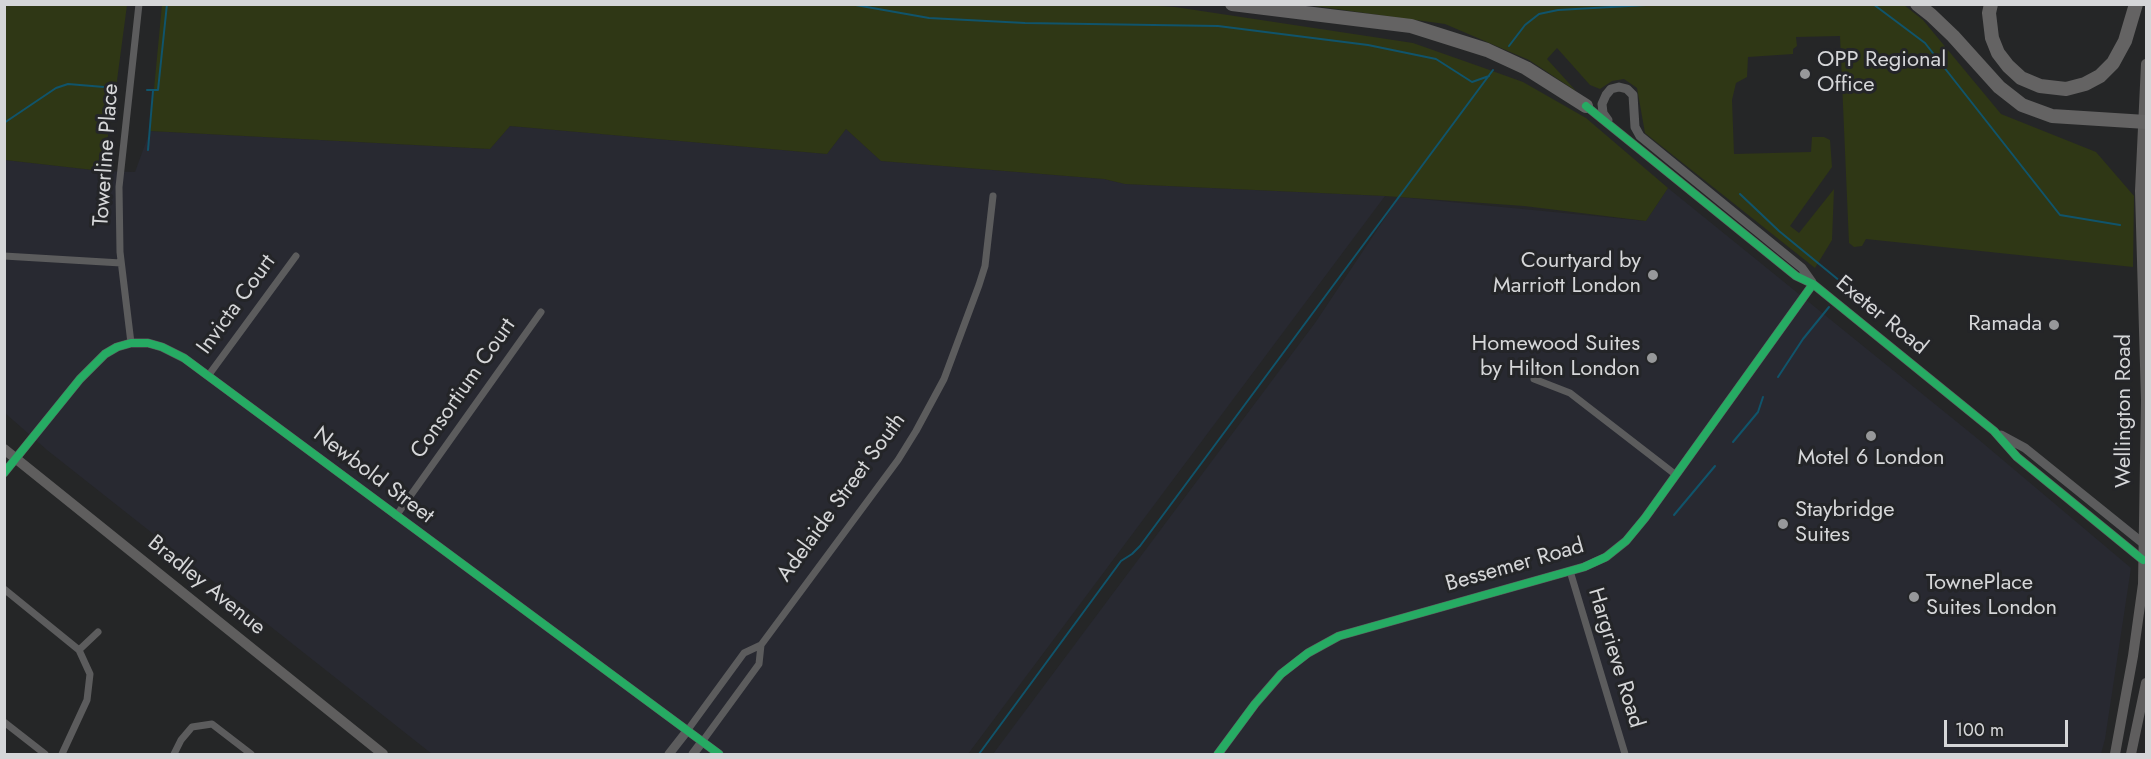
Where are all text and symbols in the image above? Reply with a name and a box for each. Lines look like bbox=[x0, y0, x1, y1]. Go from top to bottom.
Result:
place label: OPP Regional Office bbox=[1817, 48, 1946, 100]
marker: OPP Regional Office bbox=[1798, 67, 1812, 81]
street label: Towerline Place bbox=[89, 83, 125, 227]
place label: Courtyard by Marriott London bbox=[1493, 249, 1641, 300]
street label: Invicta Court bbox=[192, 250, 282, 360]
marker: Courtyard by Marriott London bbox=[1646, 268, 1660, 282]
street label: Exeter Road bbox=[1830, 271, 1932, 361]
place label: Ramada bbox=[1968, 312, 2042, 338]
street label: Consortium Court bbox=[406, 314, 522, 464]
marker: Ramada bbox=[2047, 318, 2061, 332]
place label: Homewood Suites by Hilton London bbox=[1472, 332, 1640, 384]
street label: Wellington Road bbox=[2112, 334, 2138, 488]
marker: Homewood Suites by Hilton London bbox=[1645, 351, 1659, 365]
street label: Adelaide Street South bbox=[772, 409, 912, 587]
street label: Newbold Street bbox=[307, 422, 439, 530]
marker: Motel 6 London bbox=[1864, 429, 1878, 443]
place label: Motel 6 London bbox=[1798, 446, 1944, 472]
place label: Staybridge Suites bbox=[1795, 498, 1895, 550]
marker: Staybridge Suites bbox=[1776, 517, 1790, 531]
street label: Bradley Avenue bbox=[142, 530, 270, 642]
street label: Bessemer Road bbox=[1443, 534, 1587, 598]
place label: TownePlace Suites London bbox=[1926, 571, 2057, 622]
street label: Hargrieve Road bbox=[1581, 585, 1649, 731]
marker: TownePlace Suites London bbox=[1907, 590, 1921, 604]
scale bar bbox=[1947, 708, 2072, 746]
text: 100 m bbox=[1955, 717, 2004, 743]

